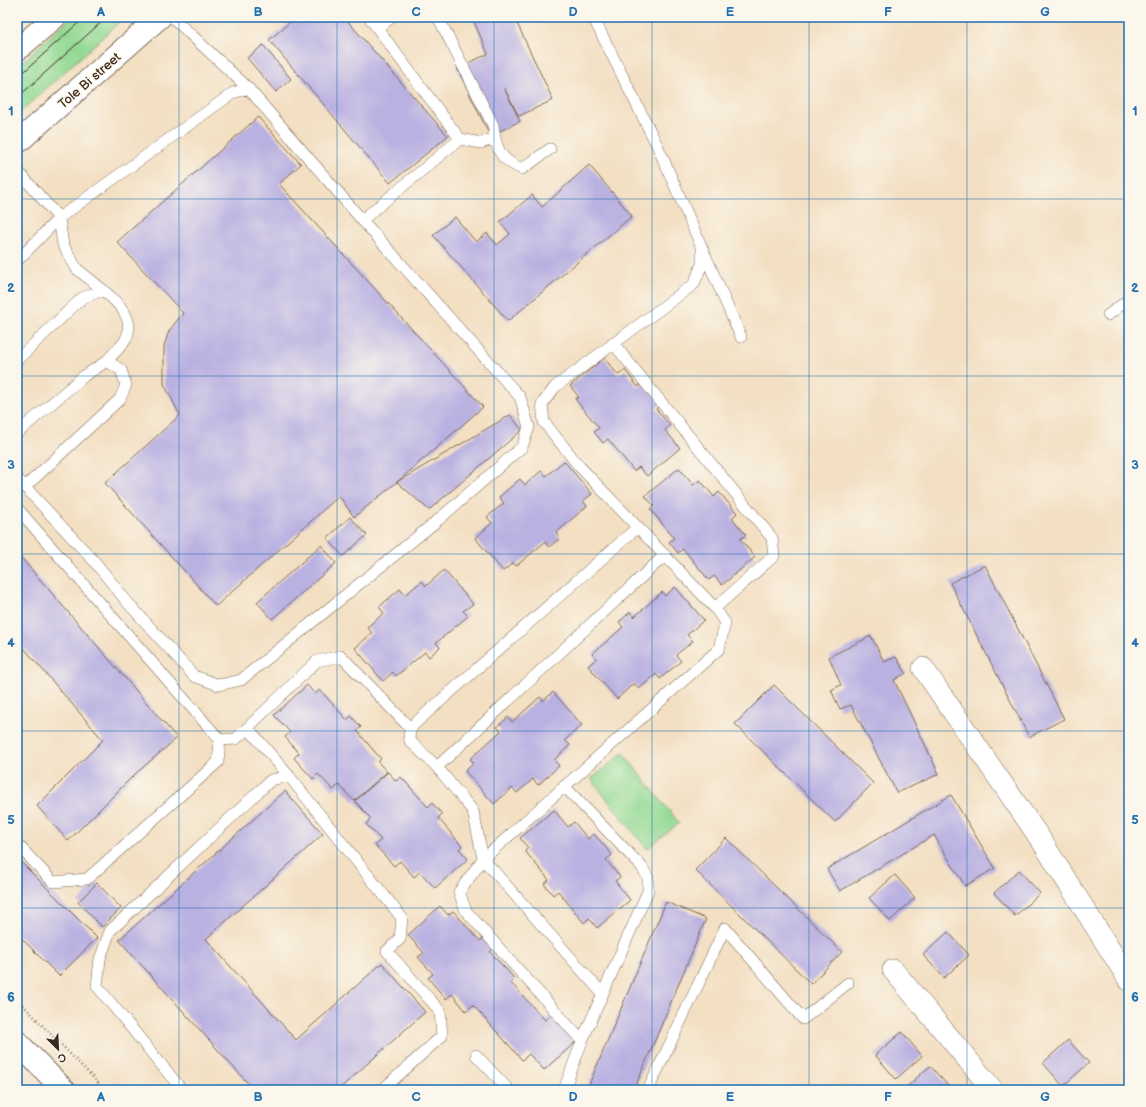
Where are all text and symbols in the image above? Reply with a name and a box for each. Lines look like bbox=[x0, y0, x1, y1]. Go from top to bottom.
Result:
text: A bbox=[96, 4, 105, 20]
text: B bbox=[253, 4, 263, 20]
text: C bbox=[411, 4, 421, 20]
text: D bbox=[568, 4, 578, 20]
text: E bbox=[726, 4, 735, 20]
text: F bbox=[884, 4, 892, 20]
text: G bbox=[1040, 4, 1050, 20]
street label: Tole Bi street bbox=[55, 49, 124, 112]
text: 1 bbox=[8, 103, 14, 119]
text: 1 bbox=[1132, 103, 1138, 119]
text: 2 bbox=[7, 280, 15, 296]
text: 2 bbox=[1131, 280, 1139, 296]
text: 3 bbox=[7, 457, 15, 473]
text: 3 bbox=[1131, 457, 1139, 473]
text: 4 bbox=[7, 635, 15, 651]
text: 4 bbox=[1131, 635, 1139, 651]
text: 5 bbox=[7, 812, 15, 828]
text: 5 bbox=[1131, 812, 1139, 828]
text: 6 bbox=[7, 989, 15, 1005]
text: 6 bbox=[1131, 989, 1139, 1005]
north arrow bbox=[38, 1029, 78, 1069]
text: С bbox=[55, 1050, 68, 1065]
text: A bbox=[96, 1089, 105, 1105]
text: B bbox=[253, 1089, 263, 1105]
text: C bbox=[411, 1089, 421, 1105]
text: D bbox=[568, 1089, 578, 1105]
text: E bbox=[726, 1089, 735, 1105]
text: F bbox=[884, 1089, 892, 1105]
text: G bbox=[1040, 1089, 1050, 1105]

